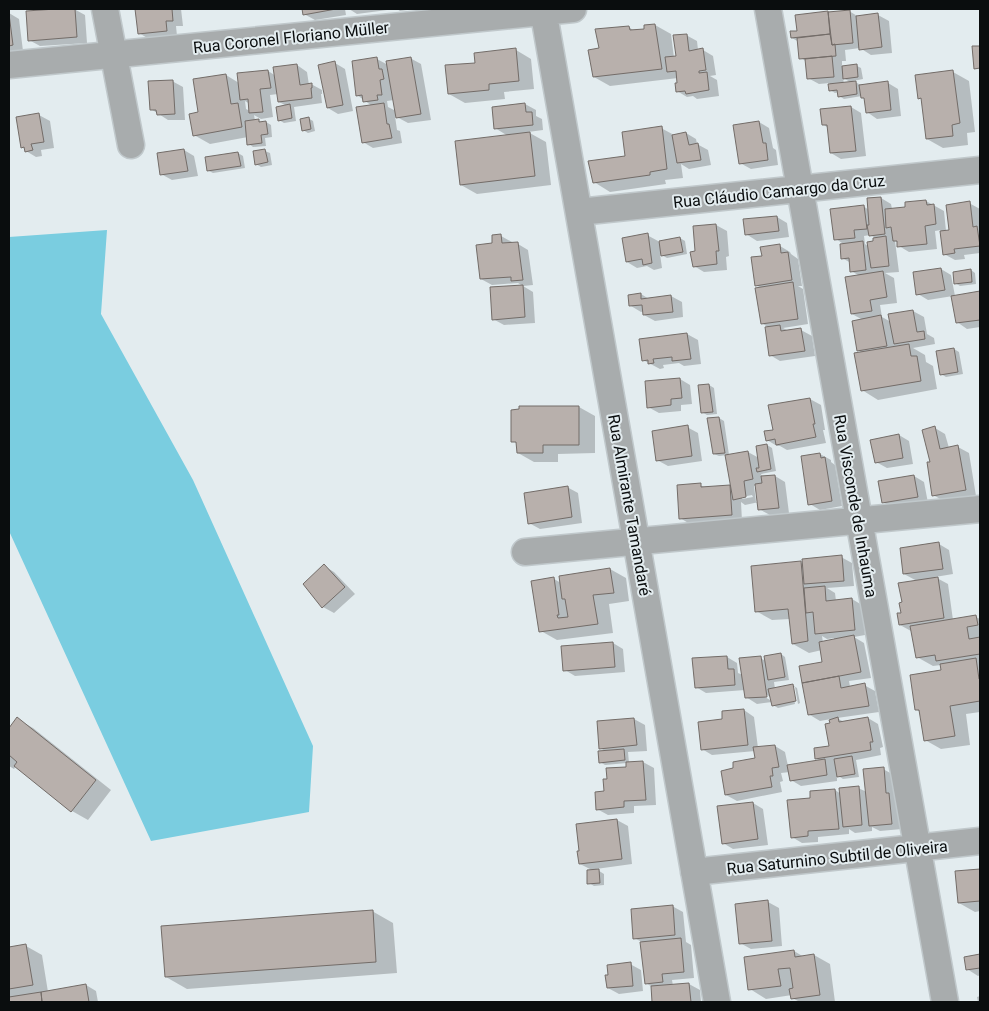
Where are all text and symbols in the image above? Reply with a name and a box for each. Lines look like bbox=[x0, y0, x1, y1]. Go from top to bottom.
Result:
street label: Rua Coronel Floriano Müller bbox=[192, 18, 390, 57]
street label: Rua Cláudio Camargo da Cruz bbox=[672, 171, 886, 212]
street label: Rua Almirante Tamandaré bbox=[604, 413, 655, 597]
street label: Rua Visconde de Inhaúma bbox=[830, 413, 881, 599]
street label: Rua Saturnino Subtil de Oliveira bbox=[726, 836, 948, 879]

